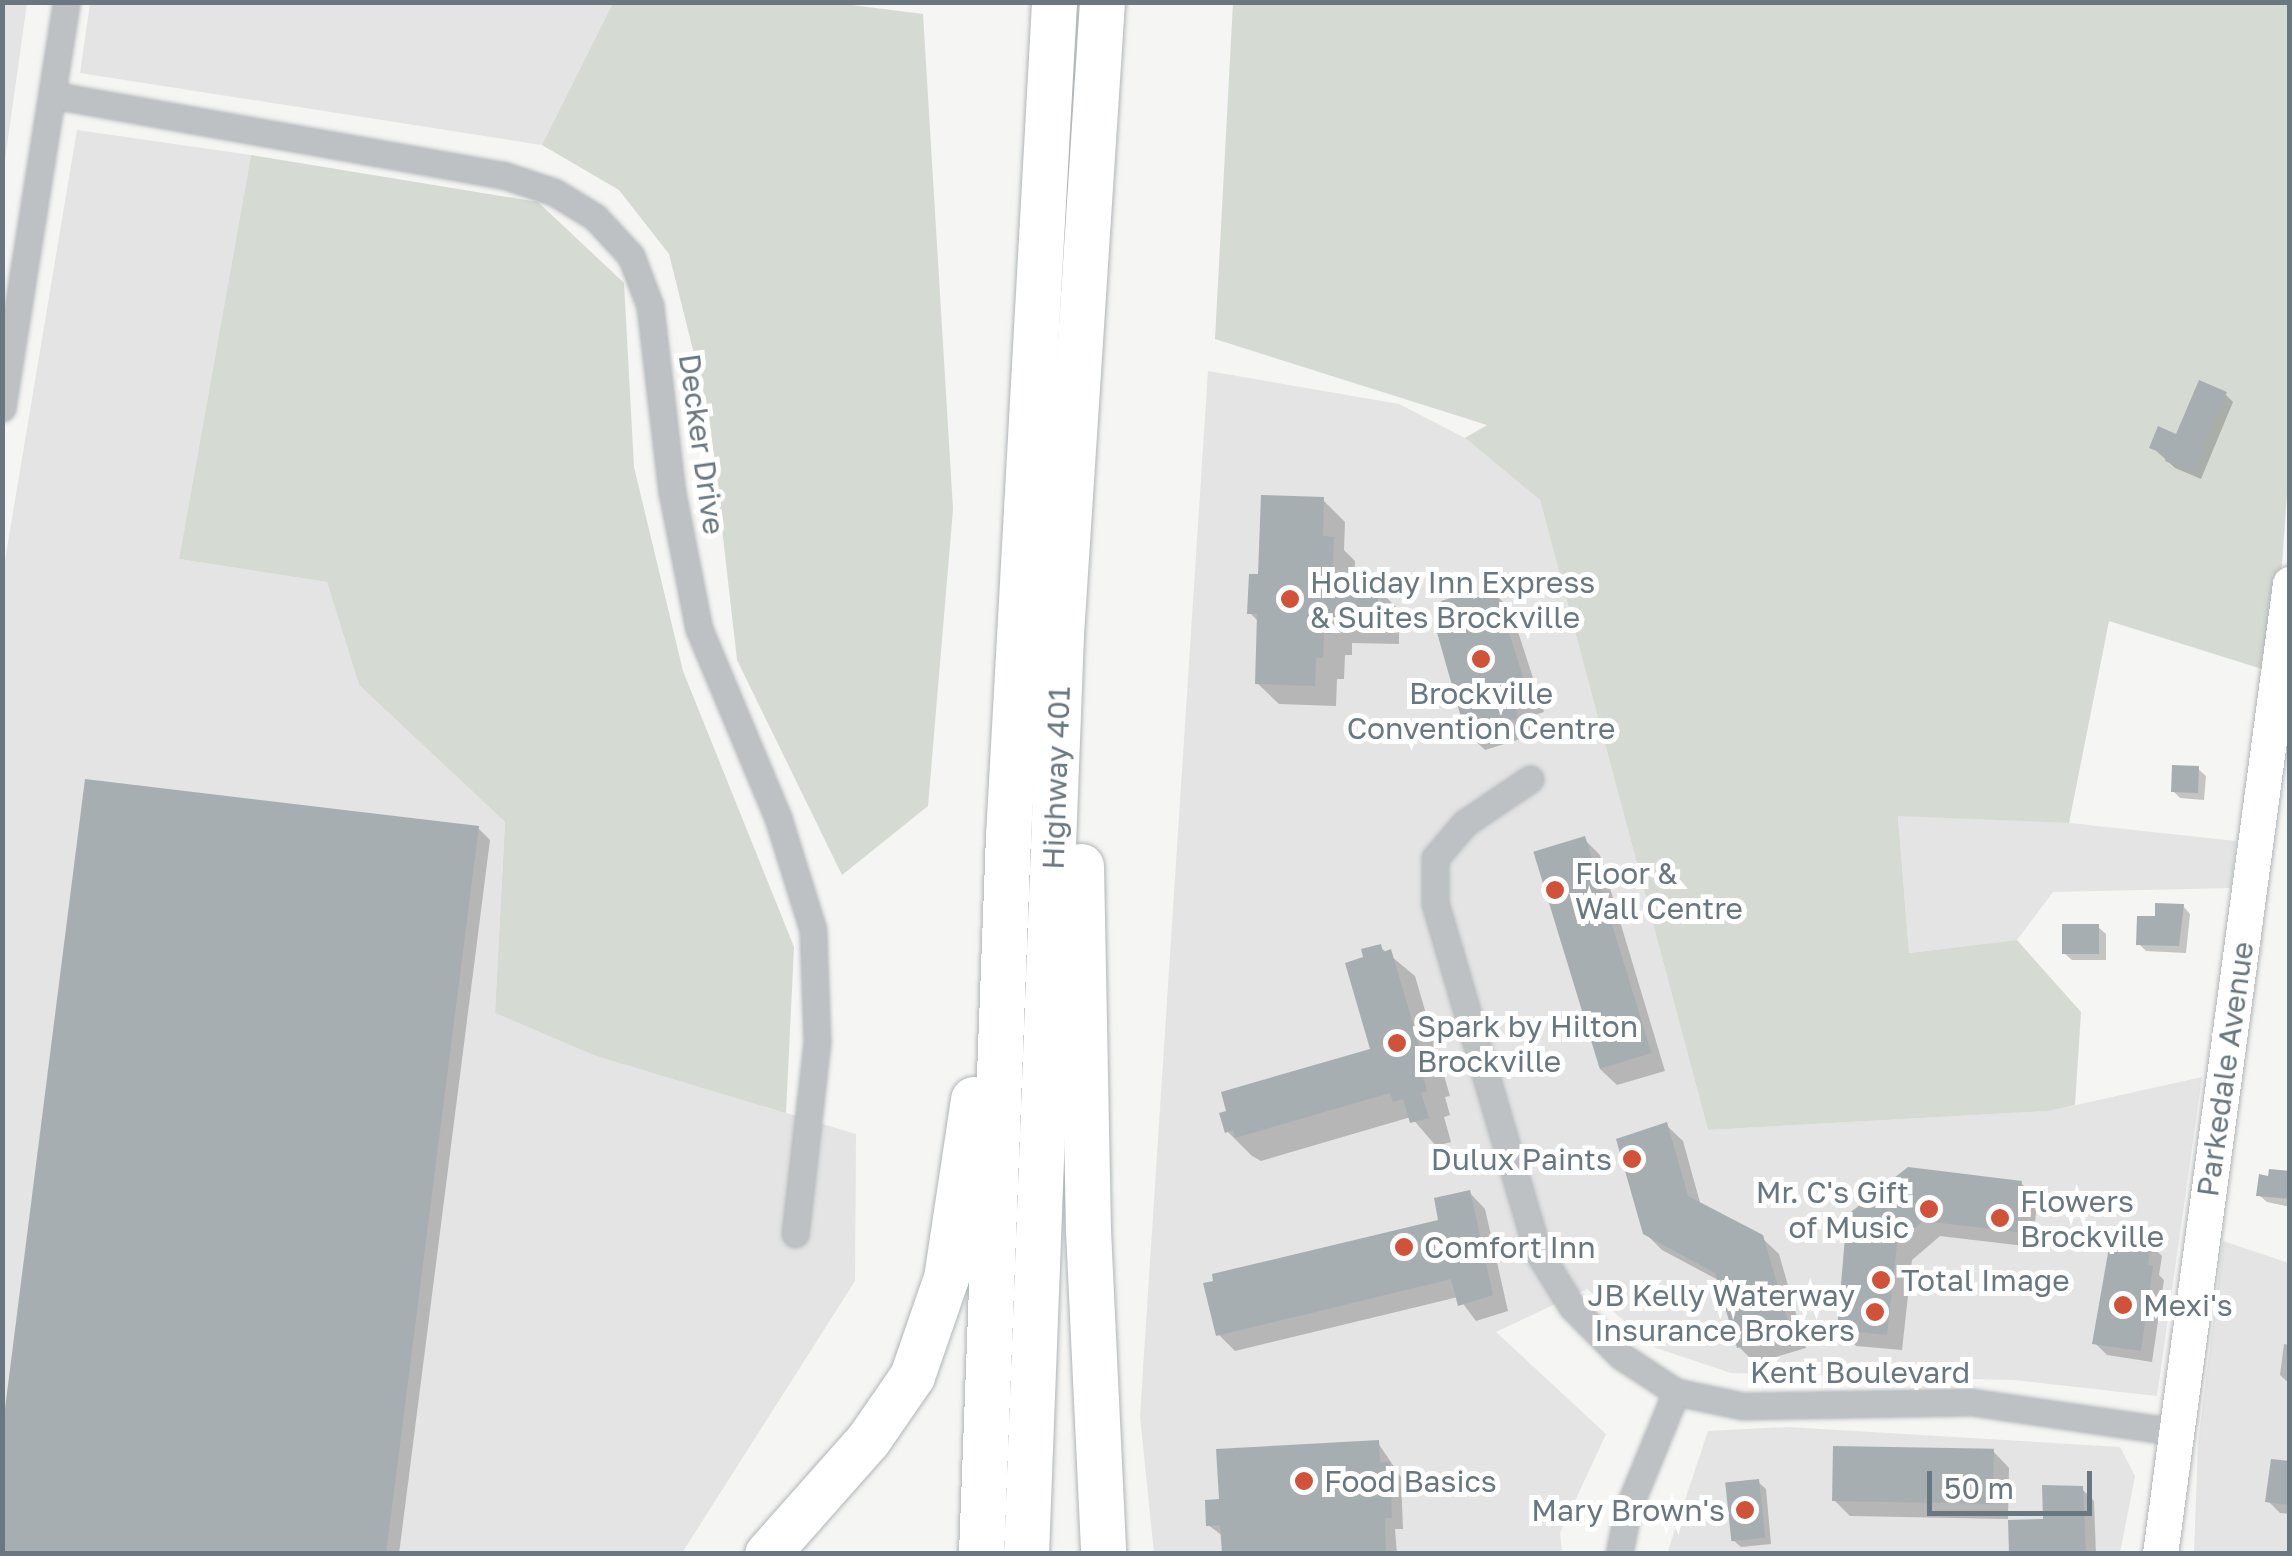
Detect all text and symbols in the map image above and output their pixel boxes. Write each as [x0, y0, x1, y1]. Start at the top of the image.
street label: Decker Drive [672, 351, 732, 537]
place label: Holiday Inn Express & Suites Brockville [1310, 564, 1595, 634]
marker: Holiday Inn Express & Suites Brockville [1279, 588, 1301, 610]
marker: Brockville Convention Centre [1470, 648, 1492, 670]
place label: Brockville Convention Centre [1347, 675, 1615, 746]
street label: Highway 401 [1035, 686, 1077, 870]
place label: Floor & Wall Centre [1575, 855, 1743, 926]
marker: Floor & Wall Centre [1544, 879, 1566, 901]
street label: Parkedale Avenue [2189, 939, 2261, 1199]
place label: Spark by Hilton Brockville [1417, 1008, 1638, 1078]
marker: Spark by Hilton Brockville [1386, 1032, 1408, 1054]
place label: Dulux Paints [1431, 1141, 1612, 1177]
marker: Dulux Paints [1621, 1148, 1643, 1170]
place label: Mr. C's Gift of Music [1756, 1174, 1909, 1244]
place label: Flowers Brockville [2020, 1183, 2164, 1254]
marker: Mr. C's Gift of Music [1918, 1198, 1940, 1220]
marker: Flowers Brockville [1989, 1207, 2011, 1229]
place label: Comfort Inn [1424, 1229, 1596, 1265]
marker: Comfort Inn [1393, 1236, 1415, 1258]
place label: Total Image [1901, 1262, 2070, 1298]
marker: Total Image [1870, 1269, 1892, 1291]
place label: JB Kelly Waterway Insurance Brokers [1588, 1277, 1855, 1348]
place label: Mexi's [2143, 1287, 2233, 1323]
marker: Mexi's [2112, 1294, 2134, 1316]
marker: JB Kelly Waterway Insurance Brokers [1864, 1301, 1886, 1323]
street label: Kent Boulevard [1750, 1354, 1970, 1390]
scale bar [1932, 1451, 2097, 1513]
place label: Food Basics [1324, 1463, 1497, 1499]
marker: Food Basics [1293, 1470, 1315, 1492]
text: 50 m [1944, 1470, 2014, 1506]
place label: Mary Brown's [1531, 1492, 1725, 1528]
marker: Mary Brown's [1734, 1499, 1756, 1521]

